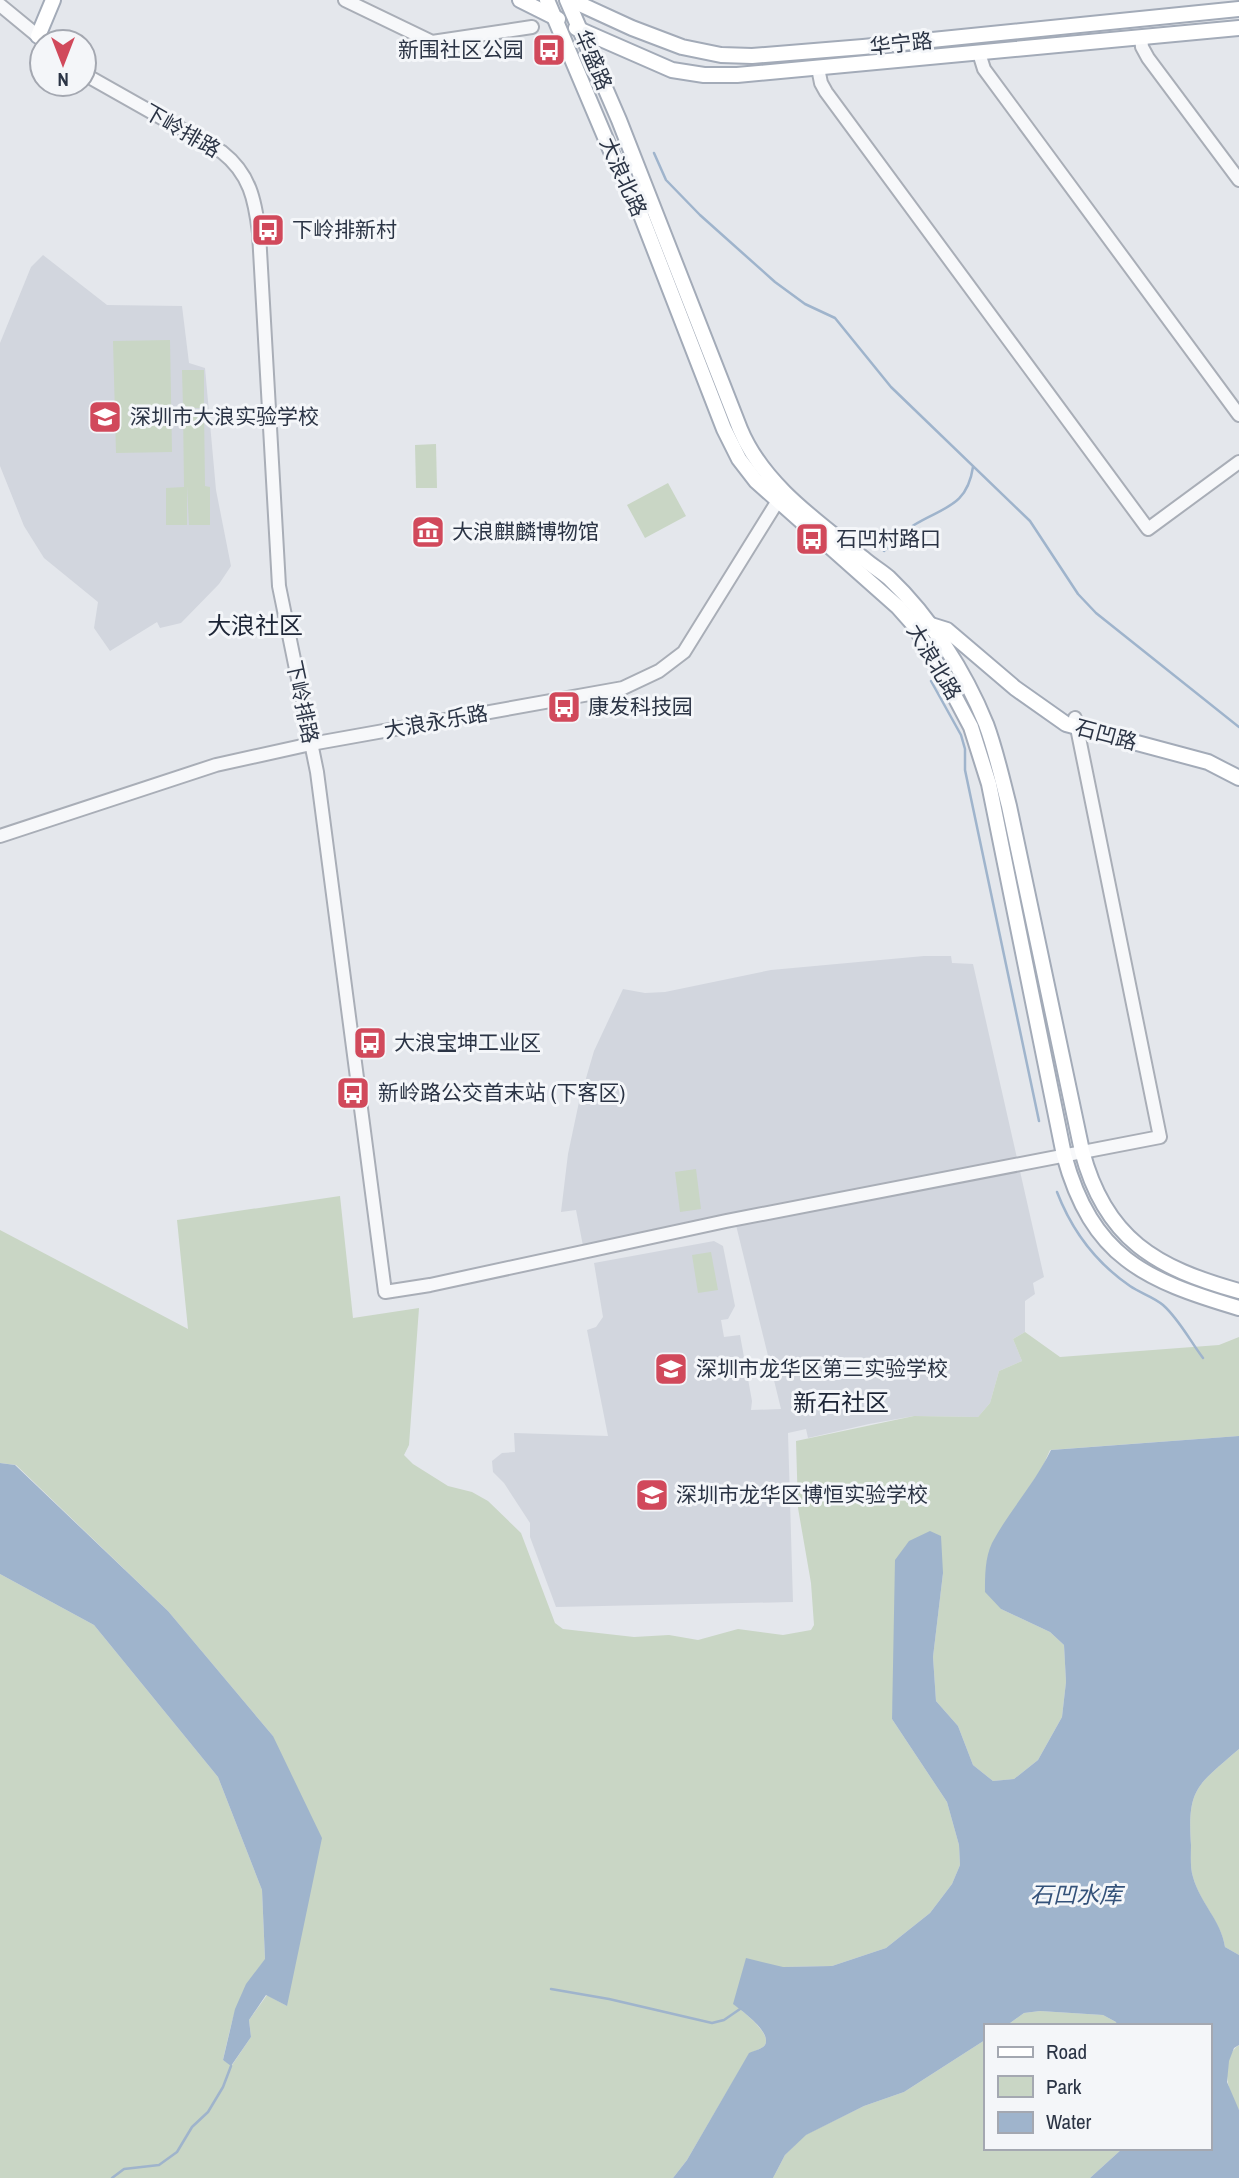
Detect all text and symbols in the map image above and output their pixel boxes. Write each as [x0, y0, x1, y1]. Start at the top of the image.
street label: 华盛路 [568, 25, 619, 94]
street label: 华宁路 [868, 26, 934, 61]
north arrow [28, 28, 98, 98]
bus stop icon: 新围社区公园 [530, 31, 568, 69]
place label: 新围社区公园 [398, 35, 524, 64]
text: N [57, 67, 69, 93]
street label: 下岭排路 [139, 97, 226, 164]
street label: 大浪北路 [593, 133, 654, 221]
bus stop icon: 下岭排新村 [249, 211, 287, 249]
place label: 下岭排新村 [292, 215, 397, 244]
school or university icon: 深圳市大浪实验学校 [86, 398, 124, 436]
place label: 深圳市大浪实验学校 [130, 402, 319, 431]
museum icon: 大浪麒麟博物馆 [409, 513, 447, 551]
place label: 大浪麒麟博物馆 [452, 517, 599, 546]
bus stop icon: 石凹村路口 [793, 520, 831, 558]
place label: 石凹村路口 [836, 524, 941, 553]
district label: 大浪社区 [207, 609, 303, 641]
street label: 大浪北路 [900, 618, 968, 705]
street label: 下岭排路 [280, 658, 325, 746]
bus stop icon: 康发科技园 [545, 688, 583, 726]
place label: 康发科技园 [588, 692, 693, 721]
street label: 大浪永乐路 [382, 698, 490, 745]
street label: 石凹路 [1072, 712, 1140, 757]
bus stop icon: 大浪宝坤工业区 [351, 1024, 389, 1062]
place label: 大浪宝坤工业区 [394, 1028, 541, 1057]
bus stop icon: 新岭路公交首末站 (下客区) [334, 1074, 372, 1112]
place label: 新岭路公交首末站 (下客区) [378, 1078, 625, 1107]
school or university icon: 深圳市龙华区第三实验学校 [652, 1350, 690, 1388]
place label: 深圳市龙华区第三实验学校 [696, 1354, 948, 1383]
district label: 新石社区 [793, 1386, 889, 1418]
school or university icon: 深圳市龙华区博恒实验学校 [633, 1476, 671, 1514]
place label: 深圳市龙华区博恒实验学校 [676, 1480, 928, 1509]
water label: 石凹水库 [1030, 1879, 1126, 1910]
legend [984, 2024, 1211, 2150]
text: Road [1046, 2037, 1087, 2066]
text: Park [1046, 2072, 1082, 2101]
text: Water [1046, 2107, 1092, 2136]

